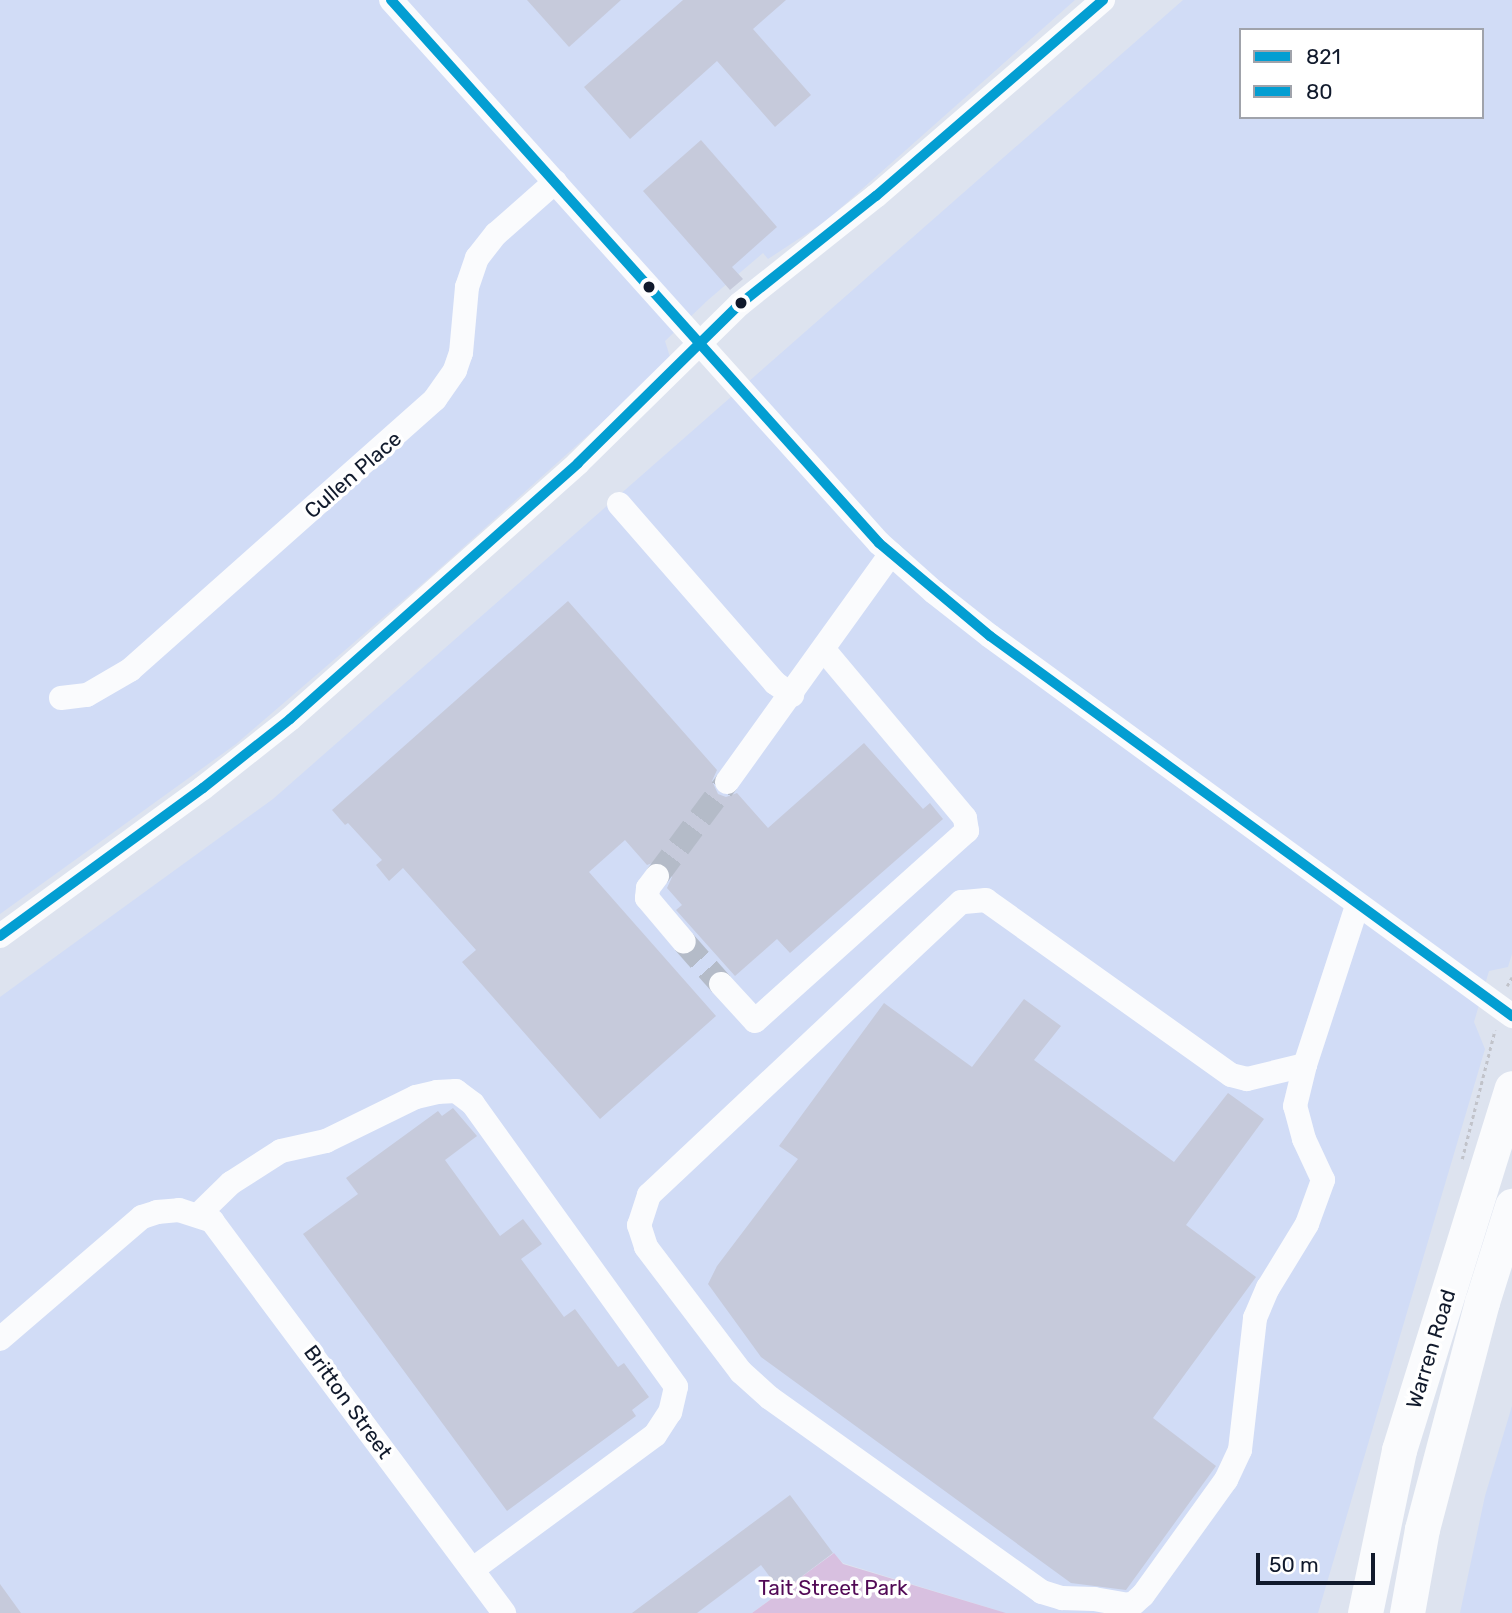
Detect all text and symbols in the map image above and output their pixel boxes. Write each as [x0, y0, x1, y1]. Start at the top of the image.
legend [1239, 28, 1484, 119]
text: 821 [1306, 44, 1341, 69]
text: 80 [1306, 79, 1333, 104]
unlabelled marker [642, 280, 656, 294]
unlabelled marker [734, 296, 748, 310]
street label: Cullen Place [299, 426, 407, 524]
street label: Warren Road [1401, 1286, 1461, 1412]
street label: Britton Street [298, 1340, 398, 1464]
scale bar [1260, 1540, 1379, 1584]
text: 50 m [1269, 1552, 1319, 1577]
park label: Tait Street Park [758, 1575, 908, 1601]

